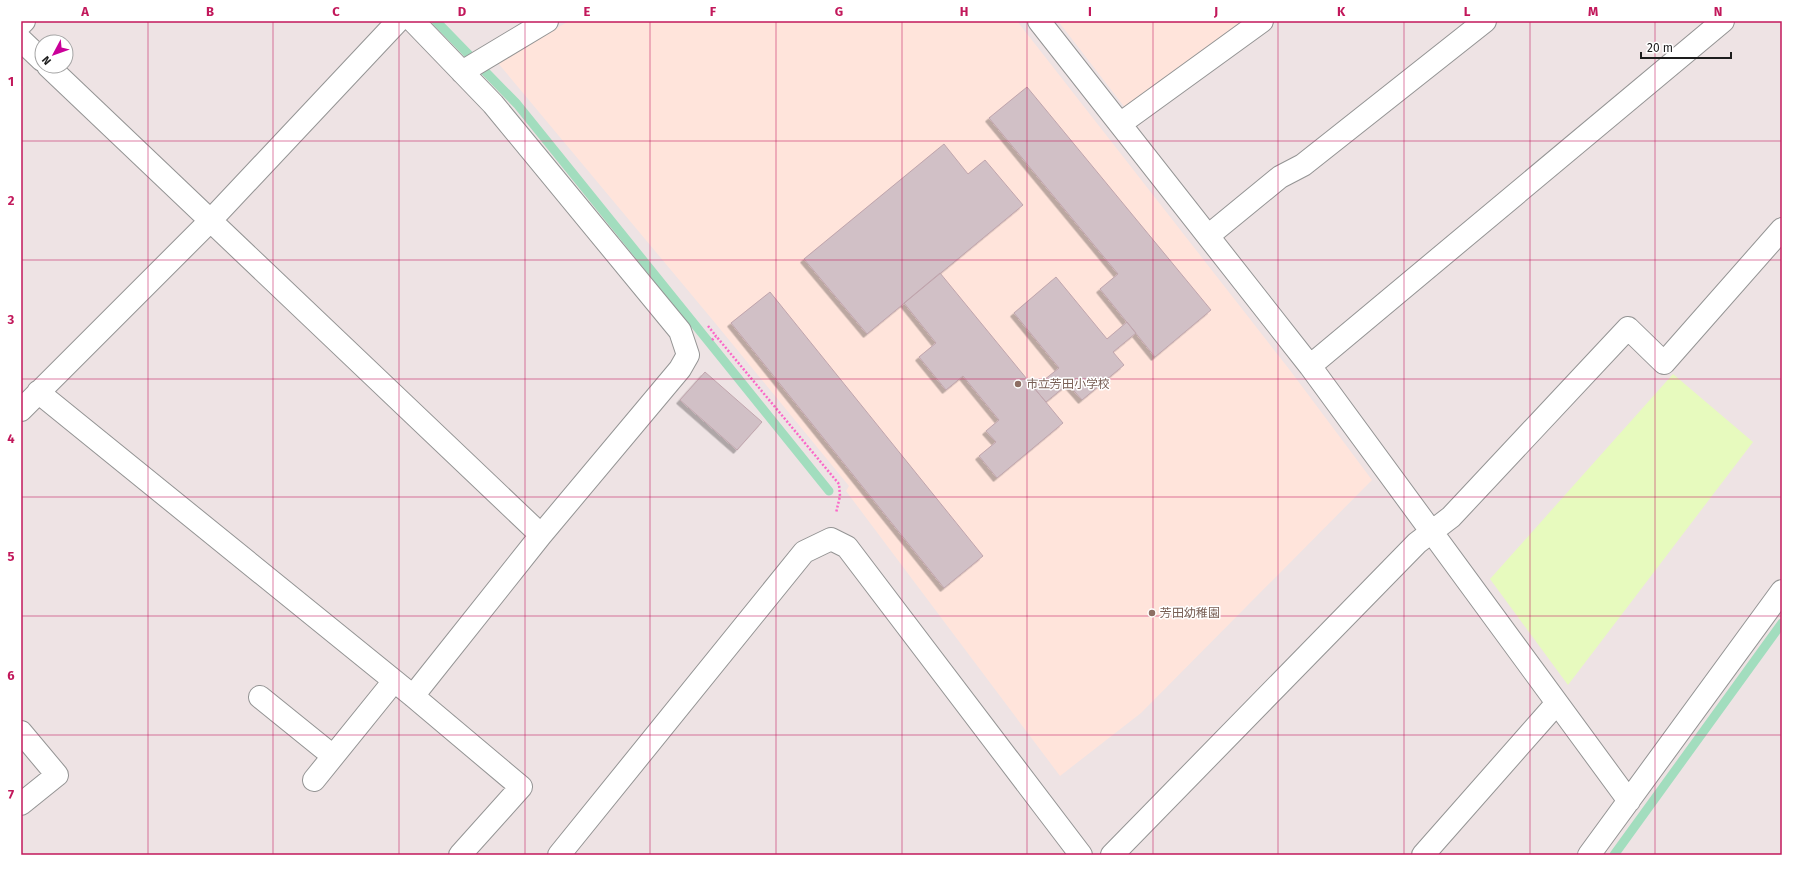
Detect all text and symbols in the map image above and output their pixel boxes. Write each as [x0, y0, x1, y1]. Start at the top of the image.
text: A [80, 4, 89, 19]
text: B [206, 4, 214, 19]
text: C [332, 4, 340, 19]
text: D [458, 4, 467, 19]
text: E [584, 4, 591, 19]
text: F [710, 4, 717, 19]
text: G [835, 4, 843, 19]
text: H [960, 4, 968, 19]
text: I [1088, 4, 1092, 19]
text: J [1213, 4, 1218, 19]
text: K [1337, 4, 1346, 19]
text: L [1464, 4, 1471, 19]
text: M [1588, 4, 1598, 19]
text: N [1714, 4, 1722, 19]
north arrow [34, 34, 74, 74]
scale bar [1641, 34, 1731, 60]
text: 20 m [1647, 41, 1673, 55]
text: N [40, 53, 54, 67]
text: 1 [8, 74, 14, 89]
text: 2 [8, 193, 15, 208]
text: 3 [7, 312, 15, 327]
place label: 市立芳田小学校 [1026, 377, 1110, 391]
marker: 市立芳田小学校 [1013, 379, 1023, 389]
text: 4 [7, 431, 15, 446]
text: 5 [8, 549, 15, 564]
place label: 芳田幼稚園 [1160, 606, 1220, 620]
marker: 芳田幼稚園 [1147, 608, 1157, 618]
text: 6 [7, 668, 15, 683]
text: 7 [8, 787, 14, 802]

